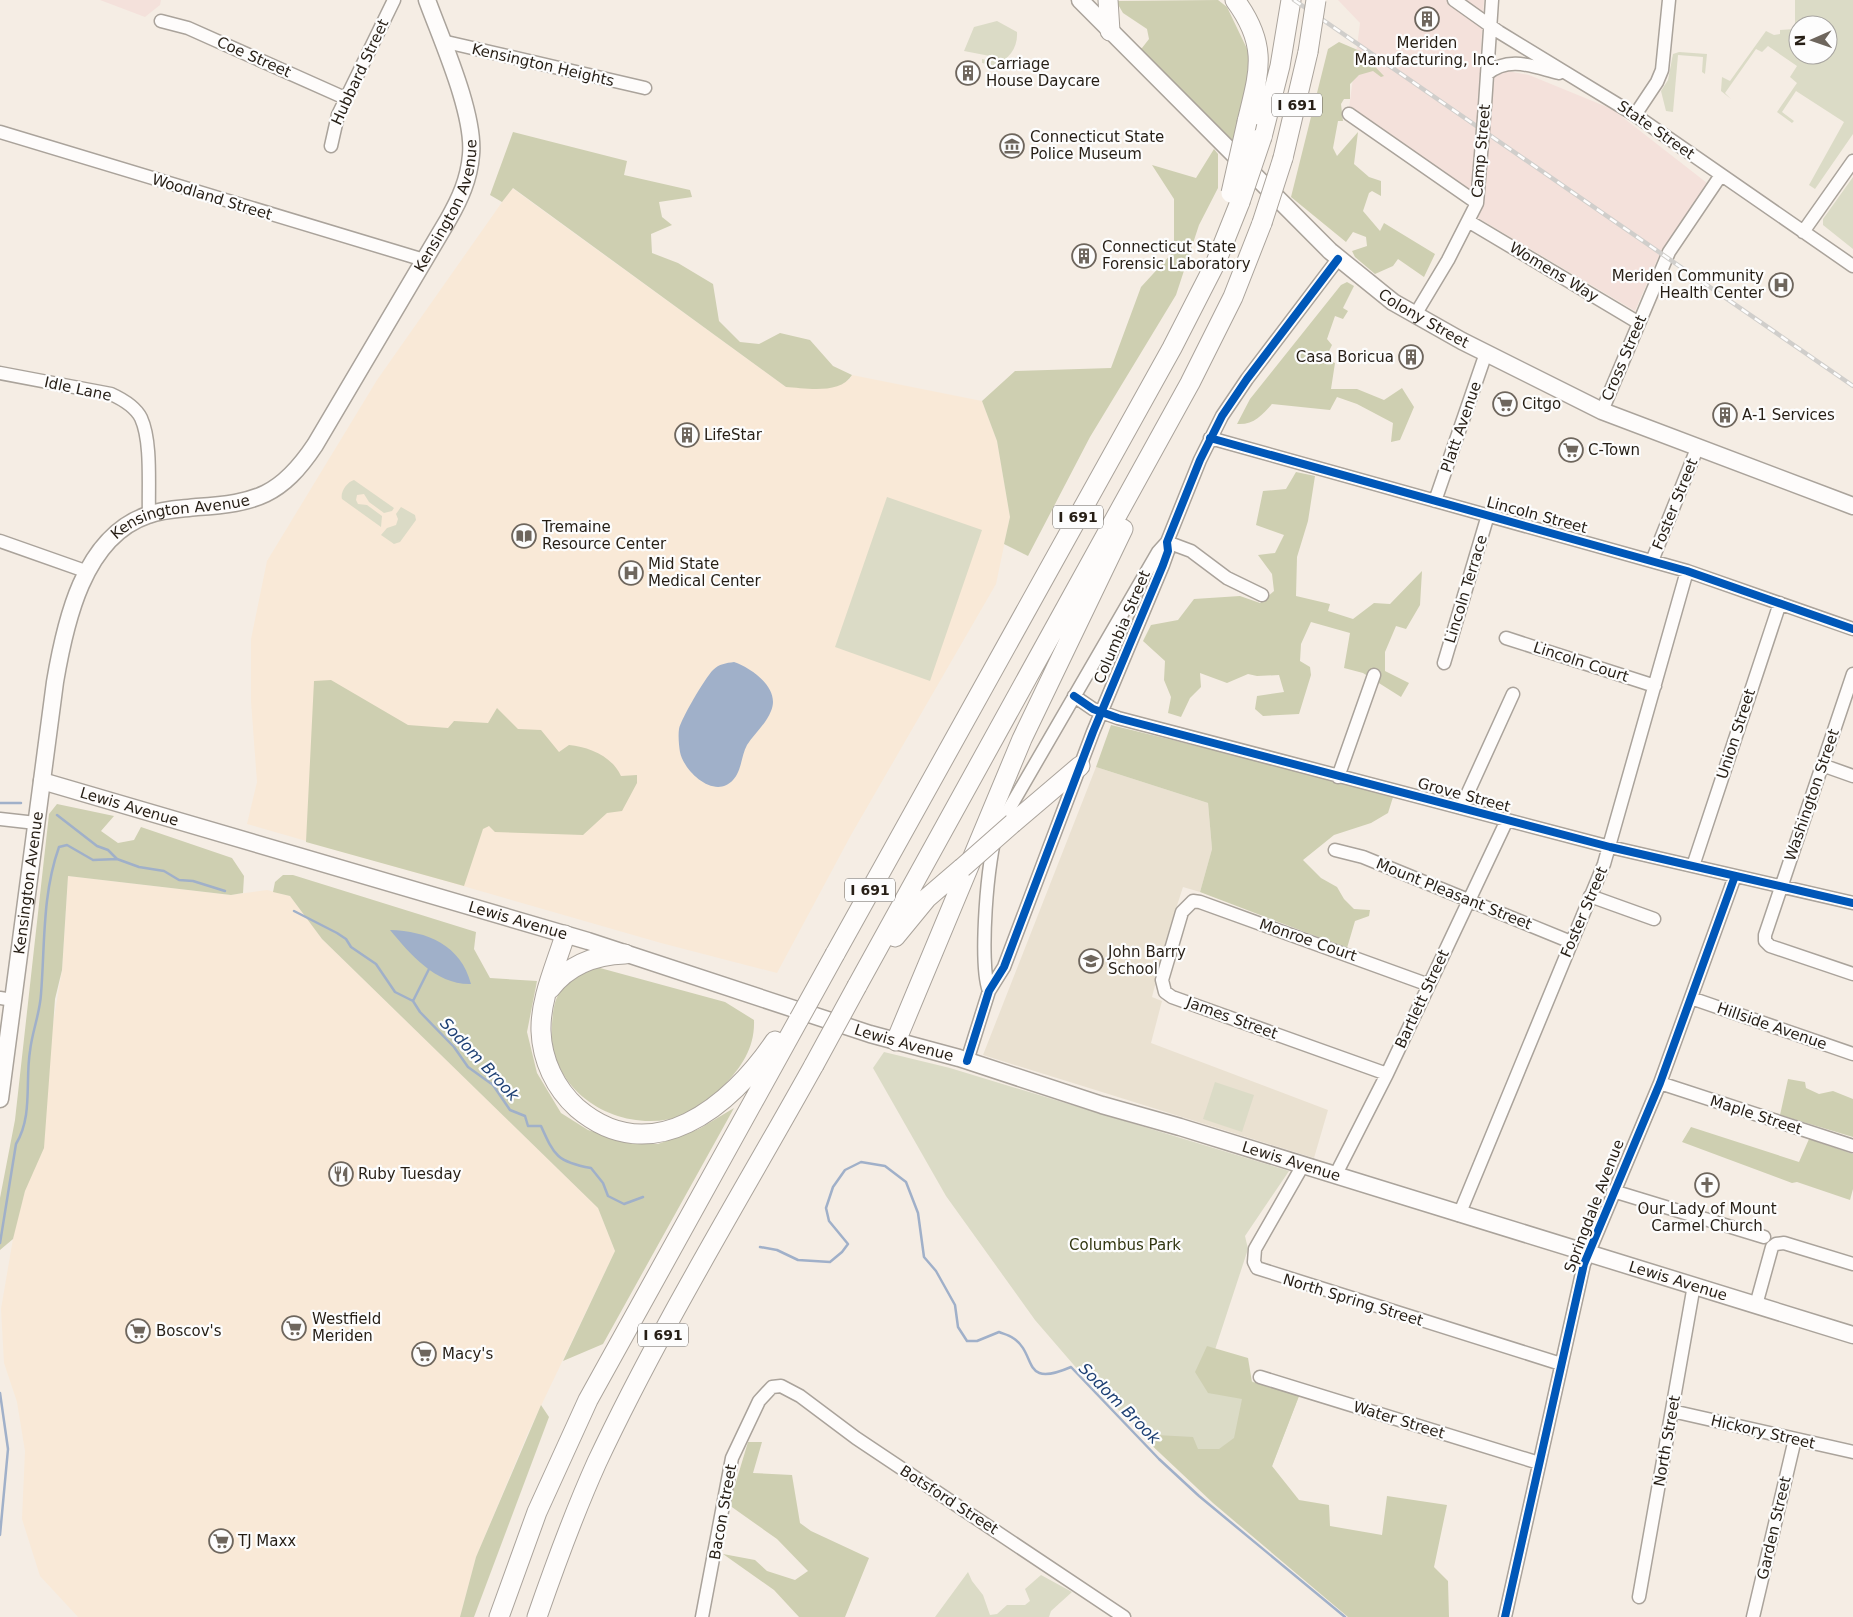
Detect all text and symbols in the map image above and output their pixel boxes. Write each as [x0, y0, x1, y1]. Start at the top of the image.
building icon: Meriden Manufacturing, Inc. [1414, 6, 1440, 32]
north arrow [1788, 15, 1838, 65]
street label: Hubbard Street [328, 16, 392, 128]
street label: Coe Street [214, 33, 294, 81]
place label: Meriden Manufacturing, Inc. [1354, 34, 1500, 69]
text: N [1792, 34, 1808, 47]
street label: Kensington Heights [470, 40, 616, 90]
place label: Carriage House Daycare [986, 55, 1100, 90]
building icon: Carriage House Daycare [955, 60, 981, 86]
road number: I 691 [1272, 94, 1322, 116]
street label: State Street [1614, 97, 1698, 163]
street label: Camp Street [1468, 103, 1494, 199]
place label: Connecticut State Police Museum [1030, 128, 1164, 163]
museum icon: Connecticut State Police Museum [999, 133, 1025, 159]
street label: Kensington Avenue [410, 139, 480, 275]
street label: Woodland Street [150, 170, 274, 224]
place label: Connecticut State Forensic Laboratory [1102, 238, 1251, 273]
street label: Womens Way [1506, 238, 1602, 306]
building icon: Connecticut State Forensic Laboratory [1071, 243, 1097, 269]
place label: Meriden Community Health Center [1612, 267, 1765, 302]
hospital icon: Meriden Community Health Center [1768, 272, 1794, 298]
street label: Colony Street [1375, 285, 1472, 352]
street label: Cross Street [1598, 312, 1650, 404]
building icon: Casa Boricua [1398, 344, 1424, 370]
place label: Casa Boricua [1296, 348, 1394, 366]
street label: Idle Lane [43, 373, 113, 405]
street label: Platt Avenue [1437, 379, 1485, 475]
supermarket icon: Citgo [1492, 391, 1518, 417]
place label: Citgo [1522, 395, 1561, 413]
building icon: A-1 Services [1712, 402, 1738, 428]
place label: A-1 Services [1742, 406, 1835, 424]
building icon: LifeStar [674, 422, 700, 448]
place label: LifeStar [704, 426, 763, 444]
supermarket icon: C-Town [1558, 437, 1584, 463]
place label: C-Town [1588, 441, 1640, 459]
street label: Foster Street [1649, 456, 1702, 552]
street label: Kensington Avenue [107, 491, 252, 543]
street label: Lincoln Street [1485, 493, 1589, 537]
road number: I 691 [1053, 506, 1103, 528]
place label: Tremaine Resource Center [541, 518, 667, 553]
library icon: Tremaine Resource Center [511, 523, 537, 549]
street label: Lincoln Terrace [1441, 533, 1491, 645]
place label: Mid State Medical Center [648, 555, 762, 590]
hospital icon: Mid State Medical Center [618, 560, 644, 586]
street label: Columbia Street [1090, 568, 1154, 686]
street label: Lincoln Court [1531, 638, 1631, 686]
street label: Union Street [1713, 687, 1759, 781]
street label: Washington Street [1781, 726, 1843, 863]
street label: Grove Street [1416, 774, 1512, 816]
street label: Lewis Avenue [78, 784, 181, 830]
street label: Kensington Avenue [10, 810, 47, 955]
street label: Mount Pleasant Street [1374, 855, 1535, 934]
street label: Foster Street [1557, 864, 1611, 960]
road number: I 691 [845, 878, 895, 902]
street label: Lewis Avenue [466, 897, 570, 943]
street label: Monroe Court [1257, 915, 1359, 965]
place label: John Barry School [1107, 943, 1186, 978]
street label: Bartlett Street [1391, 947, 1453, 1051]
school or university icon: John Barry School [1078, 948, 1104, 974]
street label: James Street [1183, 993, 1280, 1043]
street label: Hillside Avenue [1715, 999, 1829, 1053]
water label: Sodom Brook [436, 1014, 524, 1105]
street label: Lewis Avenue [852, 1020, 956, 1065]
street label: Maple Street [1708, 1092, 1804, 1138]
street label: Springdale Avenue [1560, 1137, 1628, 1275]
street label: Lewis Avenue [1240, 1138, 1343, 1185]
restaurant icon: Ruby Tuesday [328, 1161, 354, 1187]
place label: Ruby Tuesday [358, 1165, 462, 1183]
church icon: Our Lady of Mount Carmel Church [1694, 1172, 1720, 1198]
place label: Our Lady of Mount Carmel Church [1637, 1200, 1777, 1235]
park label: Columbus Park [1069, 1236, 1181, 1254]
street label: Lewis Avenue [1627, 1257, 1730, 1305]
street label: North Spring Street [1281, 1270, 1425, 1330]
place label: Westfield Meriden [312, 1310, 381, 1345]
supermarket icon: Westfield Meriden [281, 1315, 307, 1341]
supermarket icon: Boscov's [125, 1318, 151, 1344]
place label: Boscov's [156, 1322, 222, 1340]
road number: I 691 [638, 1324, 688, 1346]
supermarket icon: Macy's [411, 1341, 437, 1367]
place label: Macy's [442, 1345, 493, 1363]
water label: Sodom Brook [1075, 1359, 1165, 1448]
street label: North Street [1650, 1394, 1684, 1488]
street label: Water Street [1351, 1398, 1447, 1442]
street label: Hickory Street [1709, 1411, 1817, 1453]
street label: Botsford Street [897, 1462, 1002, 1538]
street label: Bacon Street [706, 1463, 740, 1561]
street label: Garden Street [1753, 1475, 1795, 1581]
supermarket icon: TJ Maxx [208, 1528, 234, 1554]
place label: TJ Maxx [237, 1532, 296, 1550]

